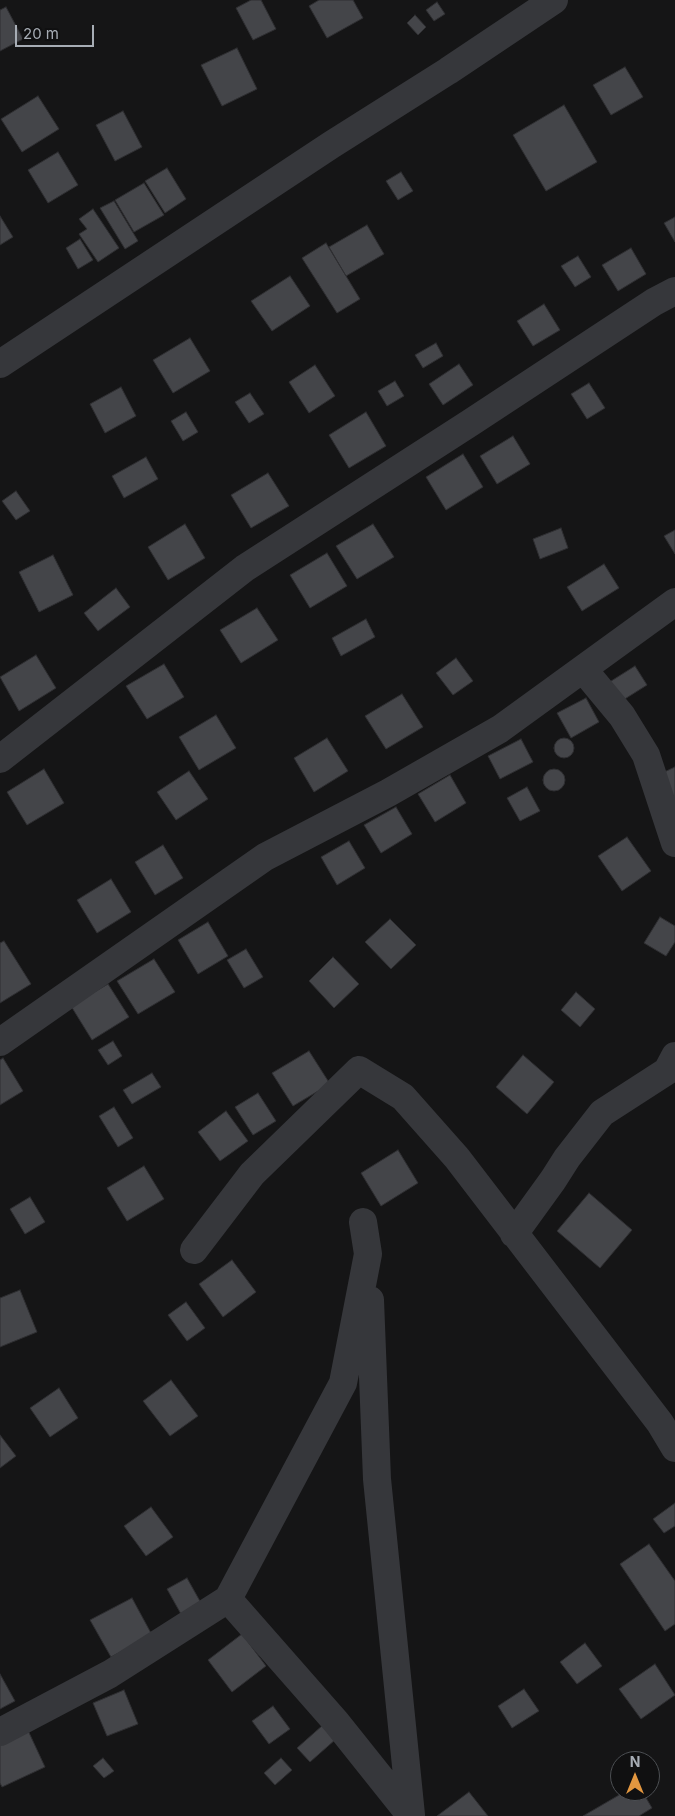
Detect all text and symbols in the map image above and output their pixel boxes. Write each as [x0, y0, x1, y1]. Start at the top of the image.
scale bar [18, 15, 96, 47]
text: 20 m [23, 24, 59, 43]
north arrow [610, 1751, 660, 1801]
text: N [630, 1753, 640, 1770]

